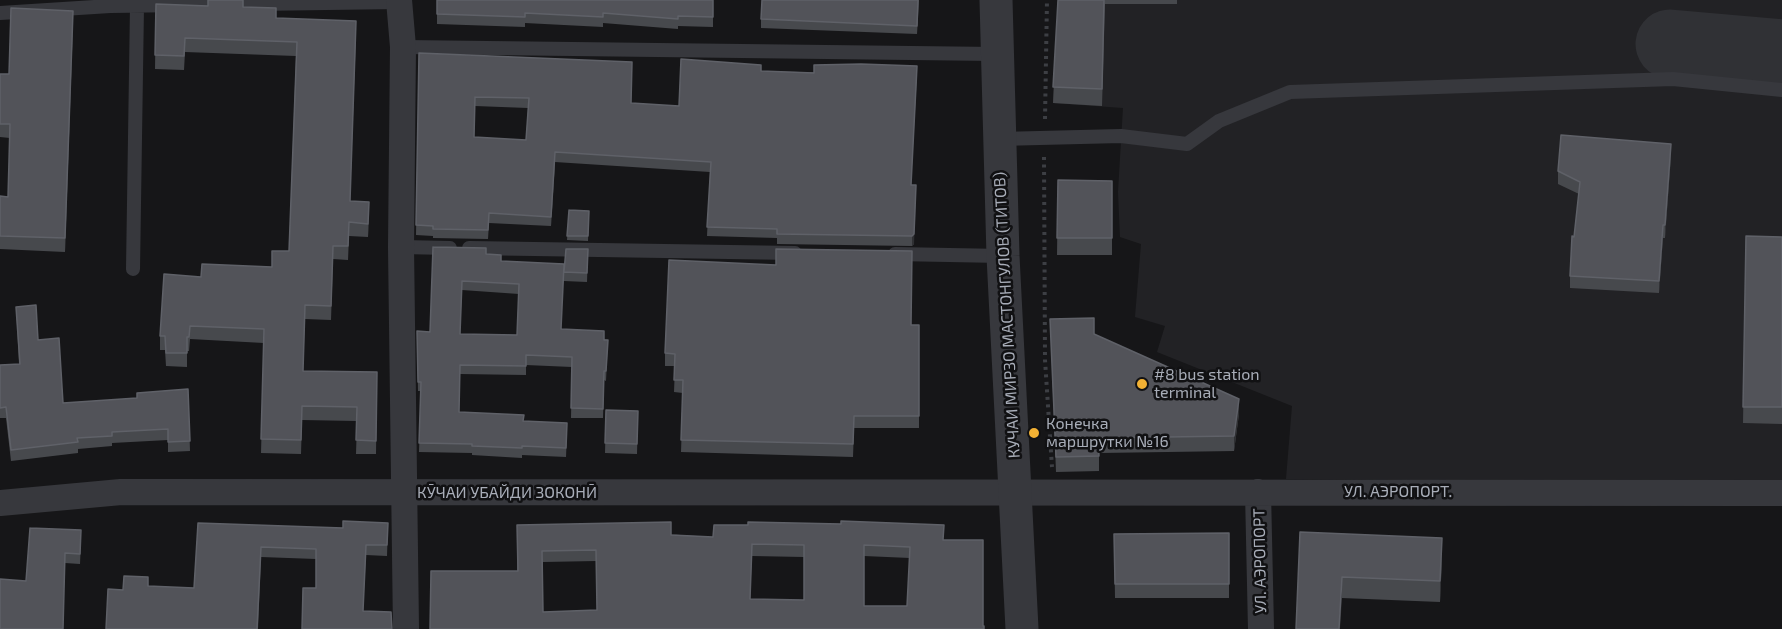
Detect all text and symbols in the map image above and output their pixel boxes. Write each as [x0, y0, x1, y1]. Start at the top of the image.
street label: КУЧАИ МИРЗО МАСТОНГУЛОВ (ТИТОВ) [990, 171, 1024, 459]
place label: #8 bus station terminal [1154, 365, 1260, 403]
marker: #8 bus station terminal [1135, 377, 1149, 391]
place label: Конечка маршрутки №16 [1046, 414, 1169, 452]
marker: Конечка маршрутки №16 [1027, 426, 1041, 440]
street label: УЛ. АЭРОПОРТ. [1344, 482, 1452, 502]
street label: КӮЧАИ УБАЙДИ ЗОКОНӢ [417, 483, 597, 503]
street label: УЛ. АЭРОПОРТ [1249, 508, 1271, 614]

